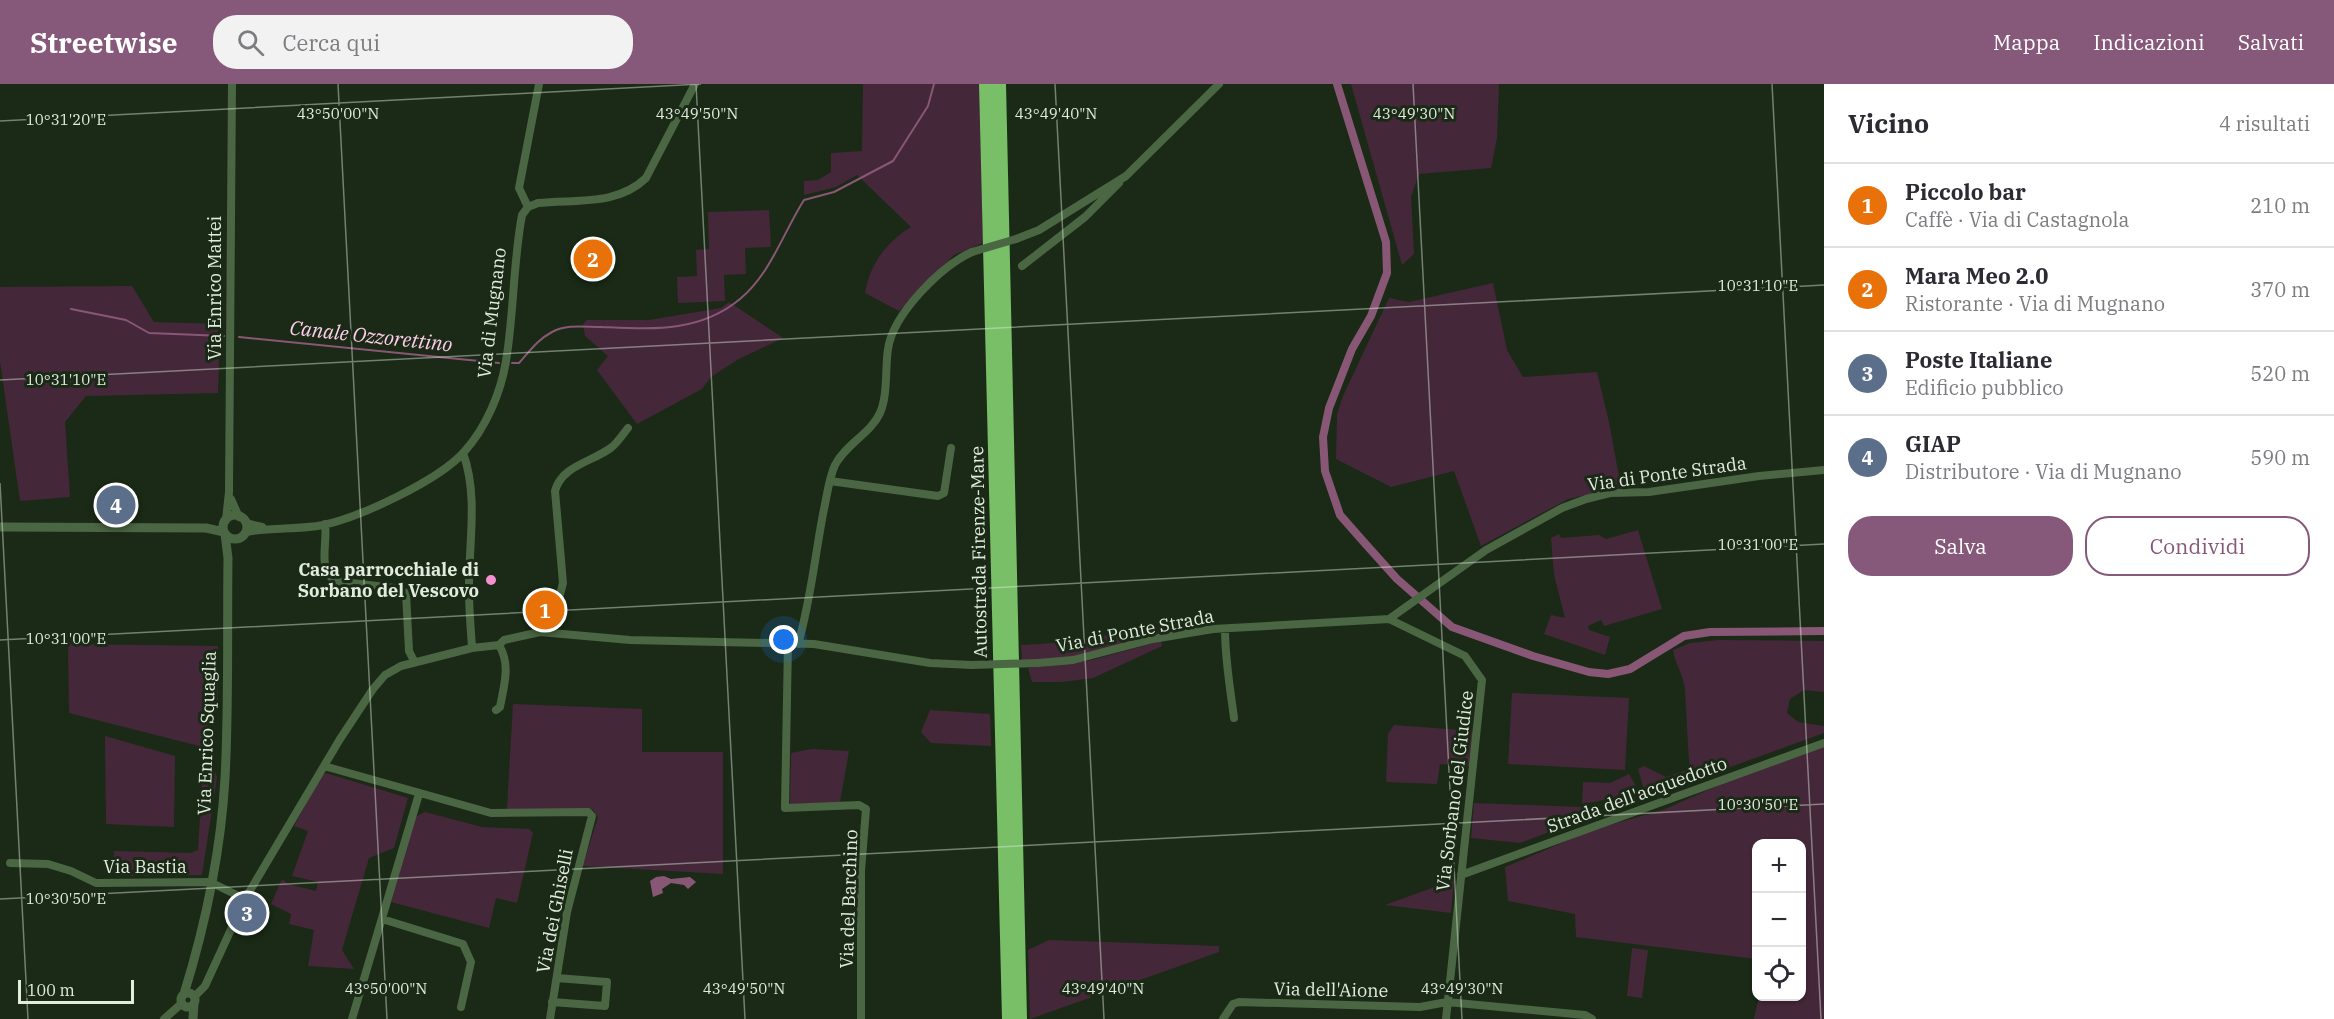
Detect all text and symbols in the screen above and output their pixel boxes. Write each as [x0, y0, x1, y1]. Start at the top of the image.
search box [213, 15, 633, 69]
text: Streetwise [30, 24, 177, 61]
icon: search [234, 26, 267, 59]
text: Cerca qui [282, 28, 380, 57]
text: Mappa [1993, 28, 2060, 56]
text: Indicazioni [2093, 28, 2205, 56]
text: Salvati [2238, 28, 2304, 56]
text: 43°50'00"N [297, 104, 379, 123]
text: 43°49'50"N [656, 104, 738, 123]
text: 43°49'40"N [1015, 104, 1097, 123]
text: 43°49'30"N [1373, 104, 1455, 123]
text: Vicino [1848, 106, 1929, 140]
text: 10°31'20"E [26, 110, 106, 129]
text: 4 risultati [2219, 110, 2310, 137]
text: Piccolo bar [1905, 177, 2026, 206]
text: 1 [1862, 192, 1874, 219]
text: 210 m [2250, 192, 2310, 219]
text: Caffè · Via di Castagnola [1905, 206, 2130, 233]
street label: Via Enrico Mattei [203, 215, 226, 360]
pin: 2 [574, 236, 612, 282]
street label: Via di Mugnano [472, 246, 511, 380]
text: Mara Meo 2.0 [1905, 261, 2048, 290]
text: 10°31'10"E [1718, 276, 1798, 295]
text: 2 [1862, 276, 1874, 303]
text: 370 m [2250, 276, 2310, 303]
text: Ristorante · Via di Mugnano [1905, 290, 2165, 317]
water label: Canale Ozzorettino [288, 314, 454, 357]
text: Poste Italiane [1905, 345, 2052, 374]
text: 3 [1862, 360, 1874, 387]
text: 520 m [2250, 360, 2310, 387]
text: 10°31'10"E [26, 370, 106, 389]
text: Edificio pubblico [1905, 374, 2064, 401]
text: GIAP [1905, 429, 1961, 458]
text: 4 [1862, 444, 1874, 471]
text: 590 m [2250, 444, 2310, 471]
street label: Autostrada Firenze-Mare [965, 446, 992, 658]
street label: Via di Ponte Strada [1586, 451, 1748, 496]
text: Distributore · Via di Mugnano [1905, 458, 2182, 485]
pin: 4 [96, 482, 136, 528]
button: Salva [1848, 516, 2073, 576]
button: Condividi [2085, 516, 2310, 576]
text: 10°31'00"E [1718, 535, 1798, 554]
place label: Casa parrocchiale di Sorbano del Vescovo [298, 558, 479, 602]
marker: Casa parrocchiale di Sorbano del Vescovo [484, 573, 498, 587]
pin: 1 [526, 588, 564, 632]
street label: Via di Ponte Strada [1054, 604, 1216, 657]
your location [769, 625, 798, 654]
text: 10°31'00"E [26, 629, 106, 648]
street label: Via Enrico Squaglia [192, 650, 221, 815]
street label: Via Sorbano del Giudice [1431, 689, 1478, 893]
street label: Strada dell'acquedotto [1544, 751, 1730, 838]
text: 10°30'50"E [1718, 795, 1798, 814]
street label: Via del Barchino [835, 829, 862, 969]
map controls [1752, 839, 1806, 1001]
button: + [1752, 839, 1806, 893]
street label: Via dei Ghiselli [531, 846, 578, 975]
street label: Via Bastia [103, 855, 187, 878]
text: 10°30'50"E [26, 889, 106, 908]
pin: 3 [228, 890, 266, 936]
button: − [1752, 893, 1806, 947]
button: locate [1752, 947, 1806, 1001]
scale bar [18, 977, 134, 1004]
street label: Via dell'Aione [1273, 977, 1389, 1002]
text: 43°50'00"N [345, 979, 427, 998]
text: 43°49'50"N [703, 979, 785, 998]
text: 43°49'40"N [1062, 979, 1144, 998]
text: 43°49'30"N [1421, 979, 1503, 998]
text: 100 m [27, 980, 75, 1000]

